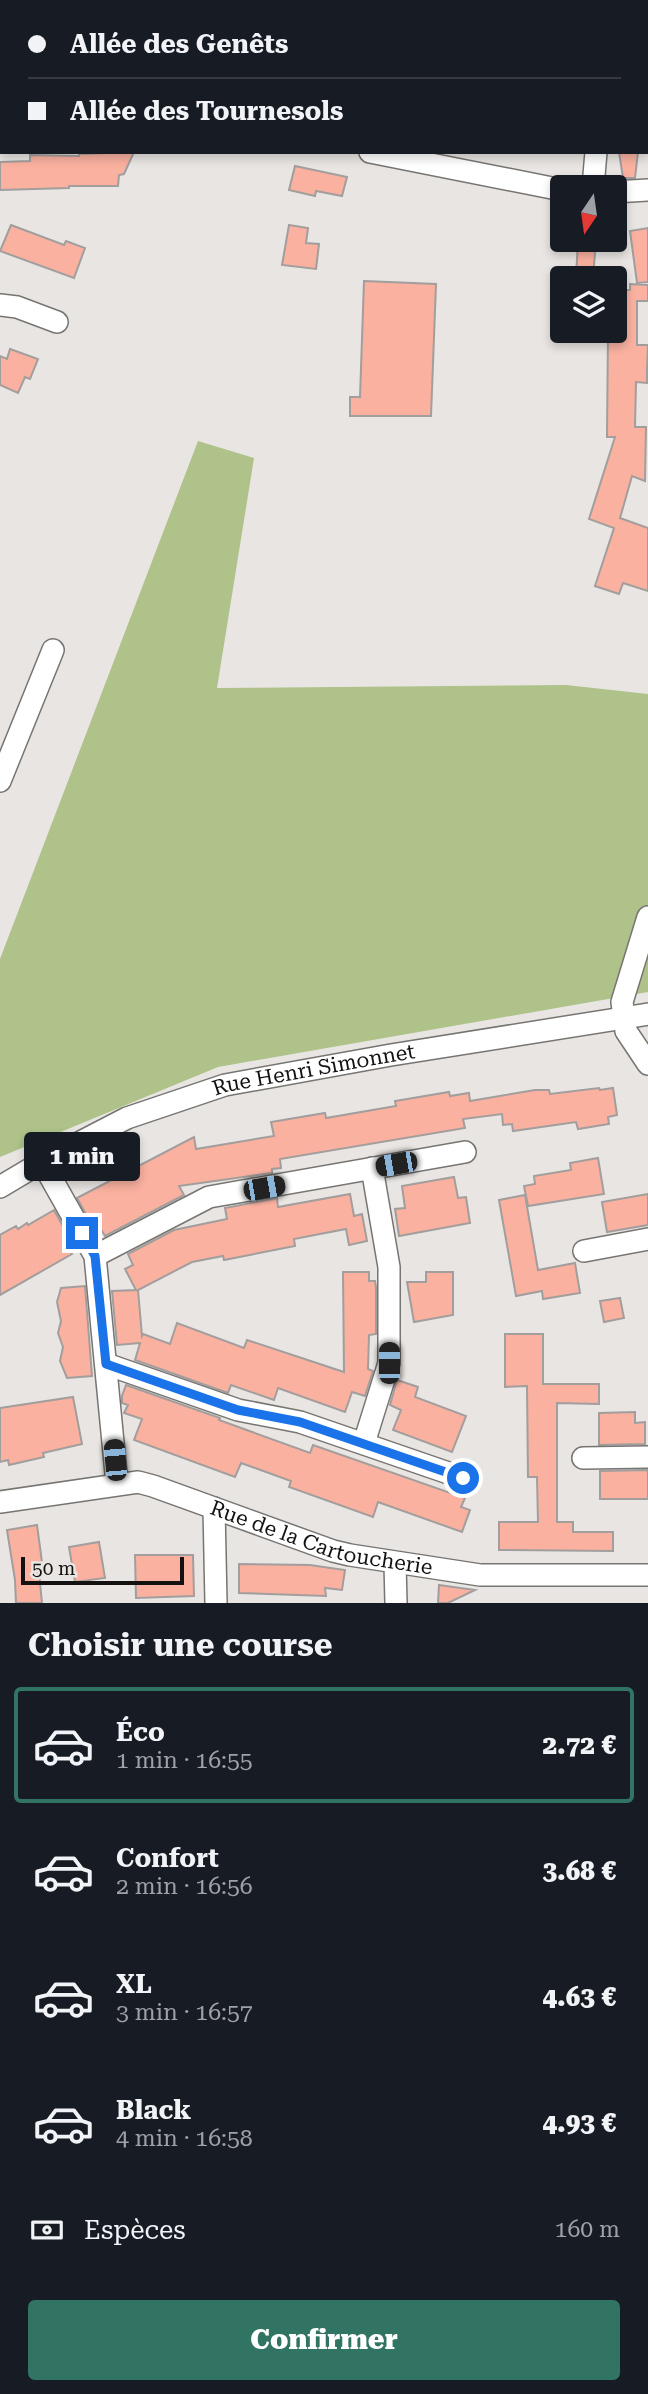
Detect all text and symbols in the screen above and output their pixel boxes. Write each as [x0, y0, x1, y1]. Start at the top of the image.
text: Allée des Genêts [70, 29, 288, 59]
text: Allée des Tournesols [70, 96, 343, 126]
north arrow [550, 175, 626, 252]
map controls [550, 175, 627, 343]
button: layers [550, 266, 627, 343]
street label: Rue Henri Simonnet [209, 1039, 417, 1100]
callout: 1 min [24, 1132, 140, 1180]
text: 1 min [50, 1143, 114, 1170]
car [374, 1150, 419, 1178]
car [242, 1174, 287, 1202]
route end [66, 1217, 98, 1249]
car [379, 1342, 400, 1384]
car [103, 1438, 128, 1482]
route start [447, 1462, 479, 1494]
street label: Rue de la Cartoucherie [207, 1496, 434, 1580]
scale bar [21, 1554, 184, 1586]
text: 50 m [32, 1557, 75, 1580]
text: Choisir une course [28, 1626, 332, 1664]
icon: car [32, 1714, 95, 1777]
text: Éco [116, 1717, 165, 1747]
text: 2.72 € [543, 1730, 616, 1760]
text: 1 min · 16:55 [116, 1747, 253, 1774]
icon: car [32, 1840, 95, 1903]
text: Confort [116, 1843, 219, 1873]
text: 3.68 € [543, 1856, 616, 1886]
text: 2 min · 16:56 [116, 1873, 253, 1900]
icon: car [32, 1966, 95, 2029]
text: XL [116, 1969, 152, 1999]
text: 4.63 € [543, 1982, 616, 2012]
text: 3 min · 16:57 [116, 1999, 253, 2026]
icon: car [32, 2092, 95, 2155]
text: Black [116, 2095, 191, 2125]
text: 4.93 € [543, 2108, 616, 2138]
text: 4 min · 16:58 [116, 2125, 253, 2152]
icon: cash [28, 2211, 66, 2249]
text: Espèces [84, 2215, 186, 2245]
text: 160 m [555, 2216, 620, 2243]
button: Confirmer [28, 2300, 620, 2380]

